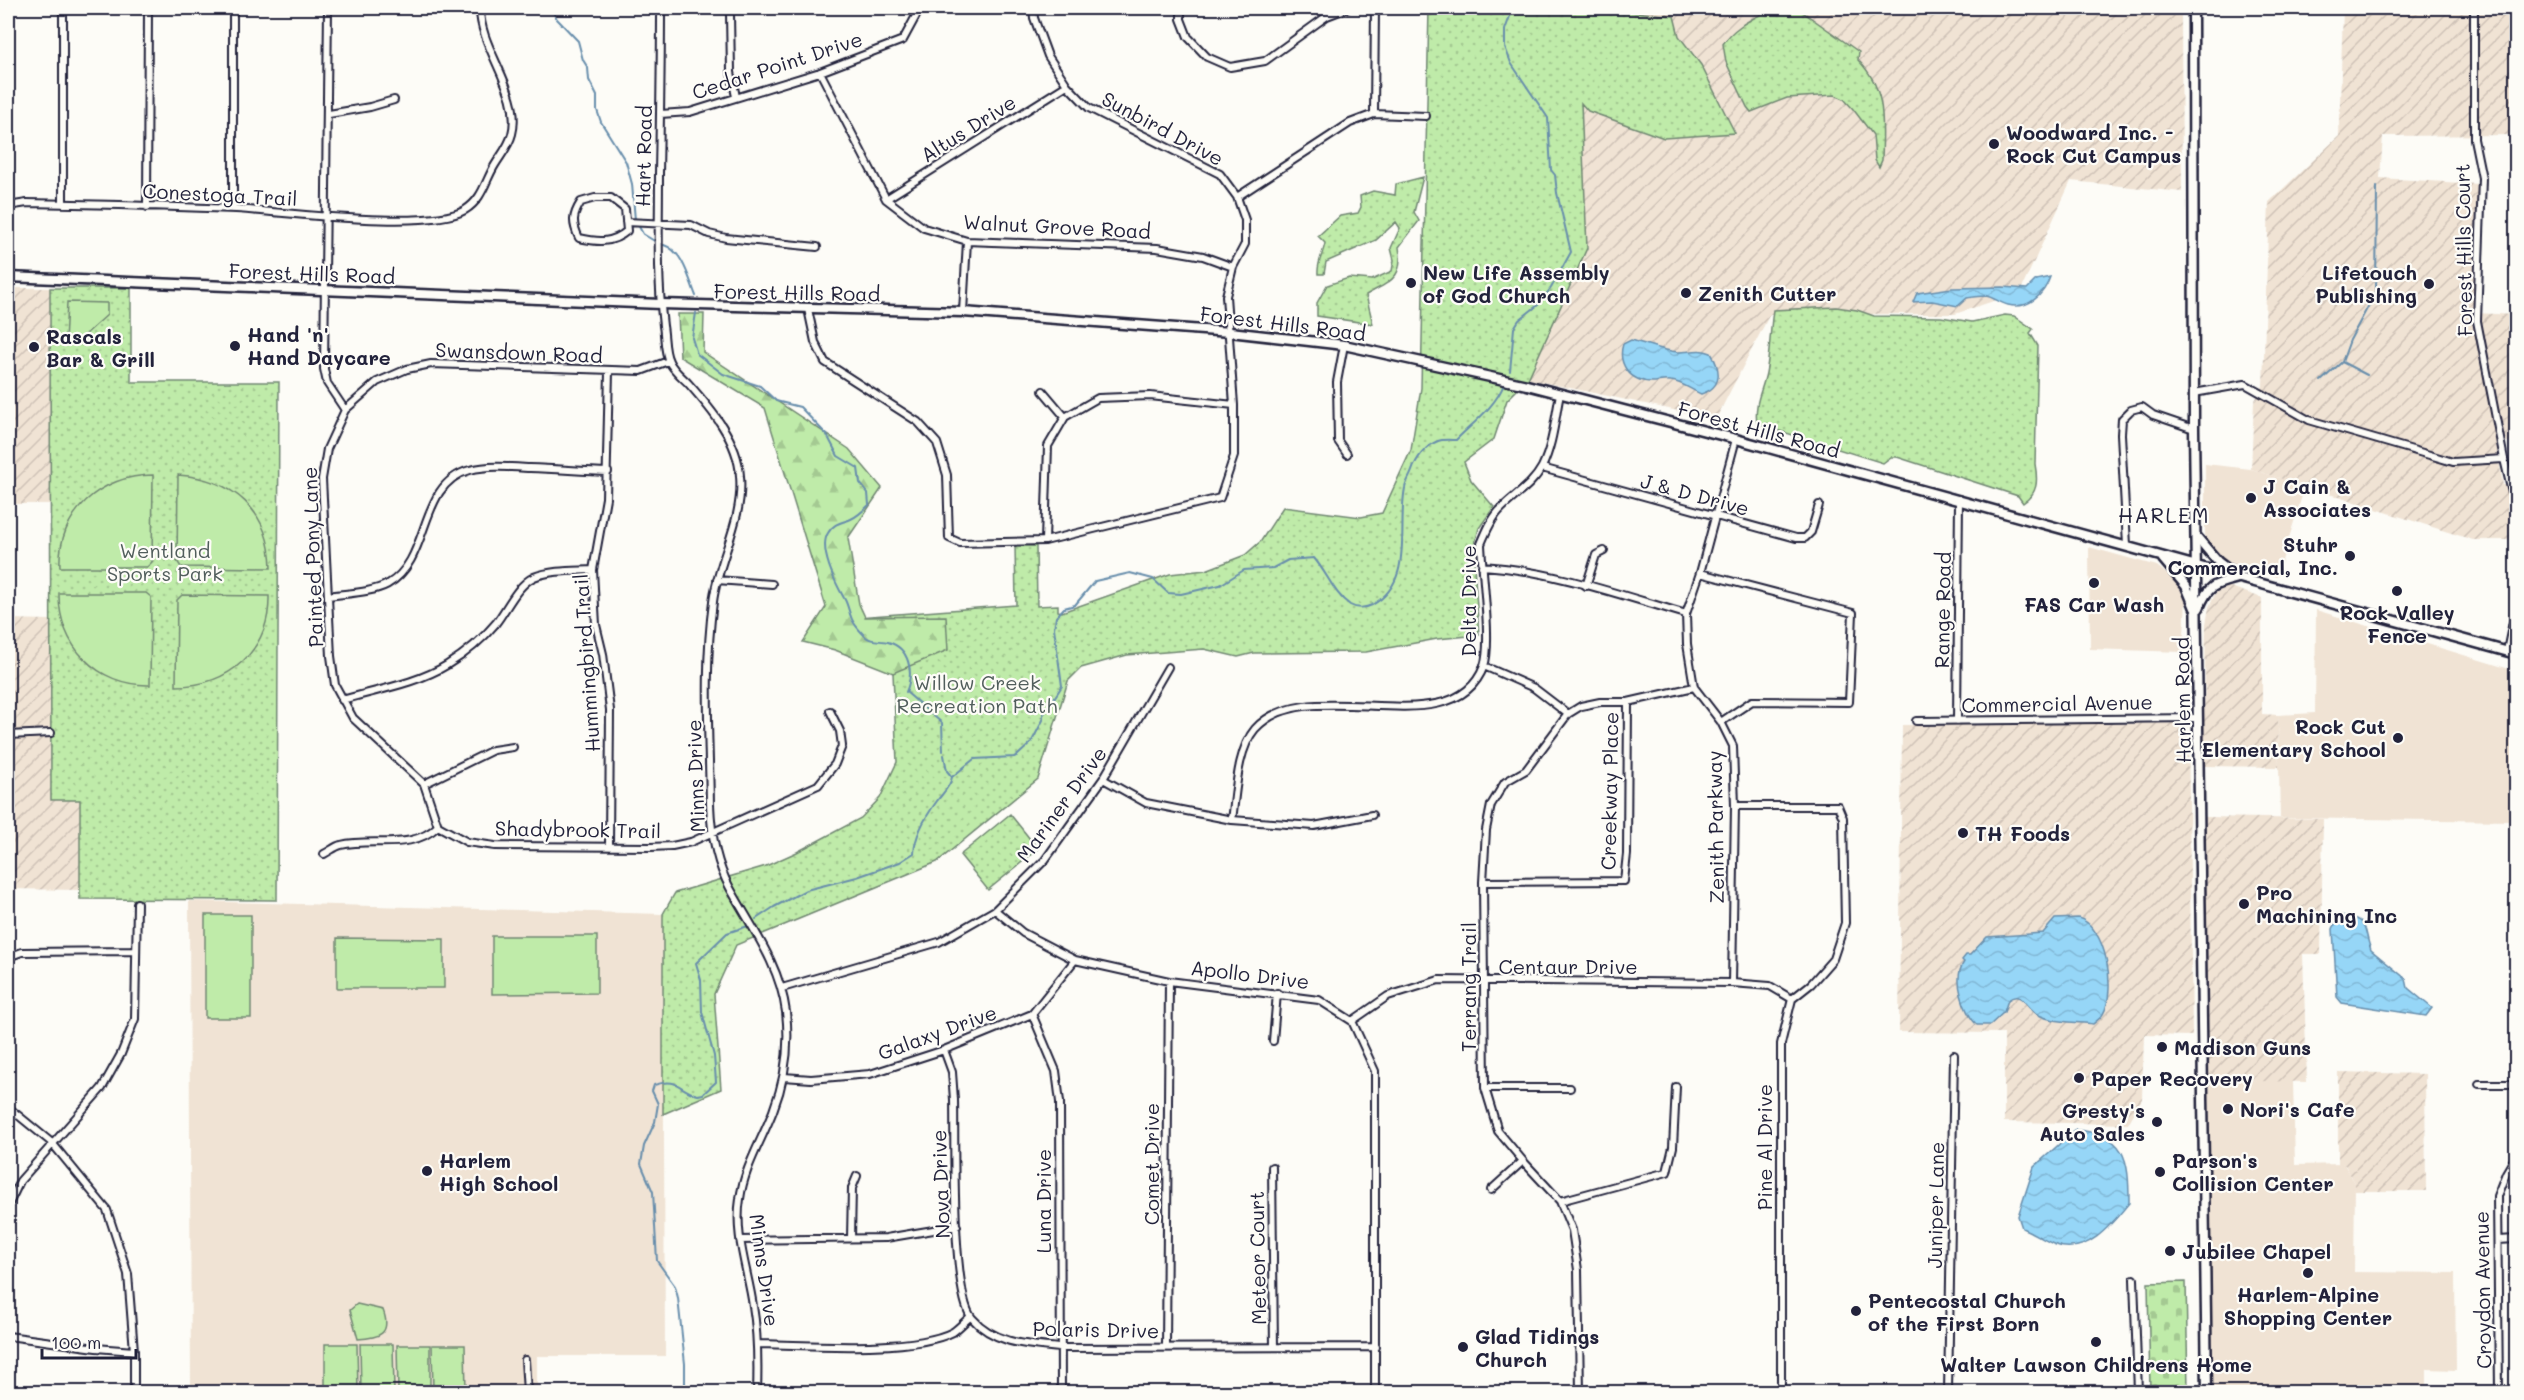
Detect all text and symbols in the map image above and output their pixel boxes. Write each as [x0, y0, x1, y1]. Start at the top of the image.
street label: Cedar Point Drive [689, 25, 865, 105]
street label: Sunbird Drive [1098, 85, 1228, 171]
street label: Altus Drive [915, 88, 1021, 168]
street label: Hart Road [629, 105, 657, 207]
place label: Woodward Inc. - Rock Cut Campus [2006, 119, 2181, 168]
marker: Woodward Inc. - Rock Cut Campus [1987, 137, 2001, 151]
street label: Forest Hills Court [2448, 163, 2478, 337]
street label: Conestoga Trail [142, 177, 298, 211]
street label: Walnut Grove Road [962, 208, 1152, 244]
street label: Forest Hills Road [228, 257, 396, 289]
place label: New Life Assembly of God Church [1423, 259, 1610, 308]
place label: Lifetouch Publishing [2315, 259, 2417, 308]
marker: New Life Assembly of God Church [1404, 276, 1418, 290]
marker: Lifetouch Publishing [2422, 277, 2436, 291]
street label: Forest Hills Road [713, 278, 881, 306]
place label: Zenith Cutter [1698, 280, 1836, 306]
marker: Zenith Cutter [1679, 286, 1693, 300]
street label: Forest Hills Road [1199, 300, 1367, 346]
place label: Hand 'n' Hand Daycare [247, 321, 391, 370]
place label: Rascals Bar & Grill [46, 323, 155, 372]
street label: Swansdown Road [435, 336, 603, 368]
marker: Hand 'n' Hand Daycare [228, 339, 242, 353]
marker: Rascals Bar & Grill [27, 340, 41, 354]
street label: Forest Hills Road [1675, 395, 1843, 463]
street label: Painted Pony Lane [296, 466, 328, 648]
street label: J & D Drive [1638, 467, 1752, 521]
place label: J Cain & Associates [2263, 473, 2371, 522]
marker: J Cain & Associates [2244, 491, 2258, 505]
district label: HARLEM [2118, 501, 2210, 528]
place label: Stuhr Commercial, Inc. [2167, 531, 2338, 580]
park label: Wentland Sports Park [107, 537, 223, 586]
street label: Delta Drive [1455, 545, 1481, 657]
marker: Stuhr Commercial, Inc. [2343, 549, 2357, 563]
street label: Range Road [1928, 552, 1956, 668]
street label: Hummingbird Trail [567, 573, 605, 753]
marker: FAS Car Wash [2087, 576, 2101, 590]
marker: Rock Valley Fence [2390, 584, 2404, 598]
place label: FAS Car Wash [2024, 591, 2164, 617]
place label: Rock Valley Fence [2340, 599, 2455, 648]
street label: Harlem Road [2168, 637, 2196, 763]
park label: Willow Creek Recreation Path [897, 669, 1057, 718]
street label: Commercial Avenue [1961, 688, 2153, 718]
street label: Creekway Place [1595, 712, 1623, 870]
place label: Rock Cut Elementary School [2201, 713, 2386, 762]
street label: Minns Drive [680, 719, 710, 833]
marker: Rock Cut Elementary School [2391, 731, 2405, 745]
street label: Mariner Drive [1010, 741, 1112, 867]
street label: Zenith Parkway [1701, 750, 1729, 904]
street label: Shadybrook Trail [495, 815, 661, 843]
place label: TH Foods [1975, 820, 2070, 846]
marker: TH Foods [1956, 826, 1970, 840]
place label: Pro Machining Inc [2256, 879, 2397, 928]
marker: Pro Machining Inc [2237, 897, 2251, 911]
street label: Terrang Trail [1455, 922, 1481, 1052]
street label: Centaur Drive [1498, 953, 1638, 979]
street label: Apollo Drive [1189, 954, 1311, 994]
street label: Galaxy Drive [874, 998, 1000, 1066]
place label: Madison Guns [2174, 1034, 2311, 1060]
marker: Madison Guns [2155, 1040, 2169, 1054]
place label: Paper Recovery [2091, 1065, 2253, 1091]
marker: Paper Recovery [2072, 1071, 2086, 1085]
street label: Pine Al Drive [1751, 1084, 1777, 1210]
place label: Nori's Cafe [2240, 1096, 2355, 1122]
place label: Gresty's Auto Sales [2039, 1097, 2145, 1146]
marker: Nori's Cafe [2221, 1102, 2235, 1116]
street label: Comet Drive [1138, 1103, 1164, 1225]
marker: Gresty's Auto Sales [2150, 1115, 2164, 1129]
street label: Nova Drive [925, 1129, 955, 1239]
street label: Juniper Lane [1921, 1141, 1949, 1269]
place label: Harlem High School [439, 1147, 558, 1196]
place label: Parson's Collision Center [2172, 1147, 2334, 1196]
street label: Luna Drive [1030, 1149, 1056, 1253]
marker: Harlem High School [420, 1164, 434, 1178]
marker: Parson's Collision Center [2153, 1165, 2167, 1179]
street label: Meteor Court [1243, 1191, 1271, 1325]
street label: Croydon Avenue [2468, 1211, 2496, 1369]
street label: Minns Drive [744, 1212, 786, 1328]
place label: Jubilee Chapel [2182, 1238, 2331, 1264]
marker: Jubilee Chapel [2163, 1244, 2177, 1258]
marker: Harlem-Alpine Shopping Center [2301, 1266, 2315, 1280]
place label: Harlem-Alpine Shopping Center [2224, 1281, 2392, 1330]
place label: Pentecostal Church of the First Born [1868, 1287, 2066, 1336]
marker: Pentecostal Church of the First Born [1849, 1304, 1863, 1318]
street label: Polaris Drive [1032, 1315, 1160, 1343]
scale bar [42, 1322, 136, 1360]
place label: Glad Tidings Church [1475, 1323, 1599, 1372]
text: 100 m [51, 1330, 101, 1354]
marker: Walter Lawson Childrens Home [2089, 1335, 2103, 1349]
marker: Glad Tidings Church [1456, 1340, 1470, 1354]
place label: Walter Lawson Childrens Home [1940, 1351, 2252, 1377]

